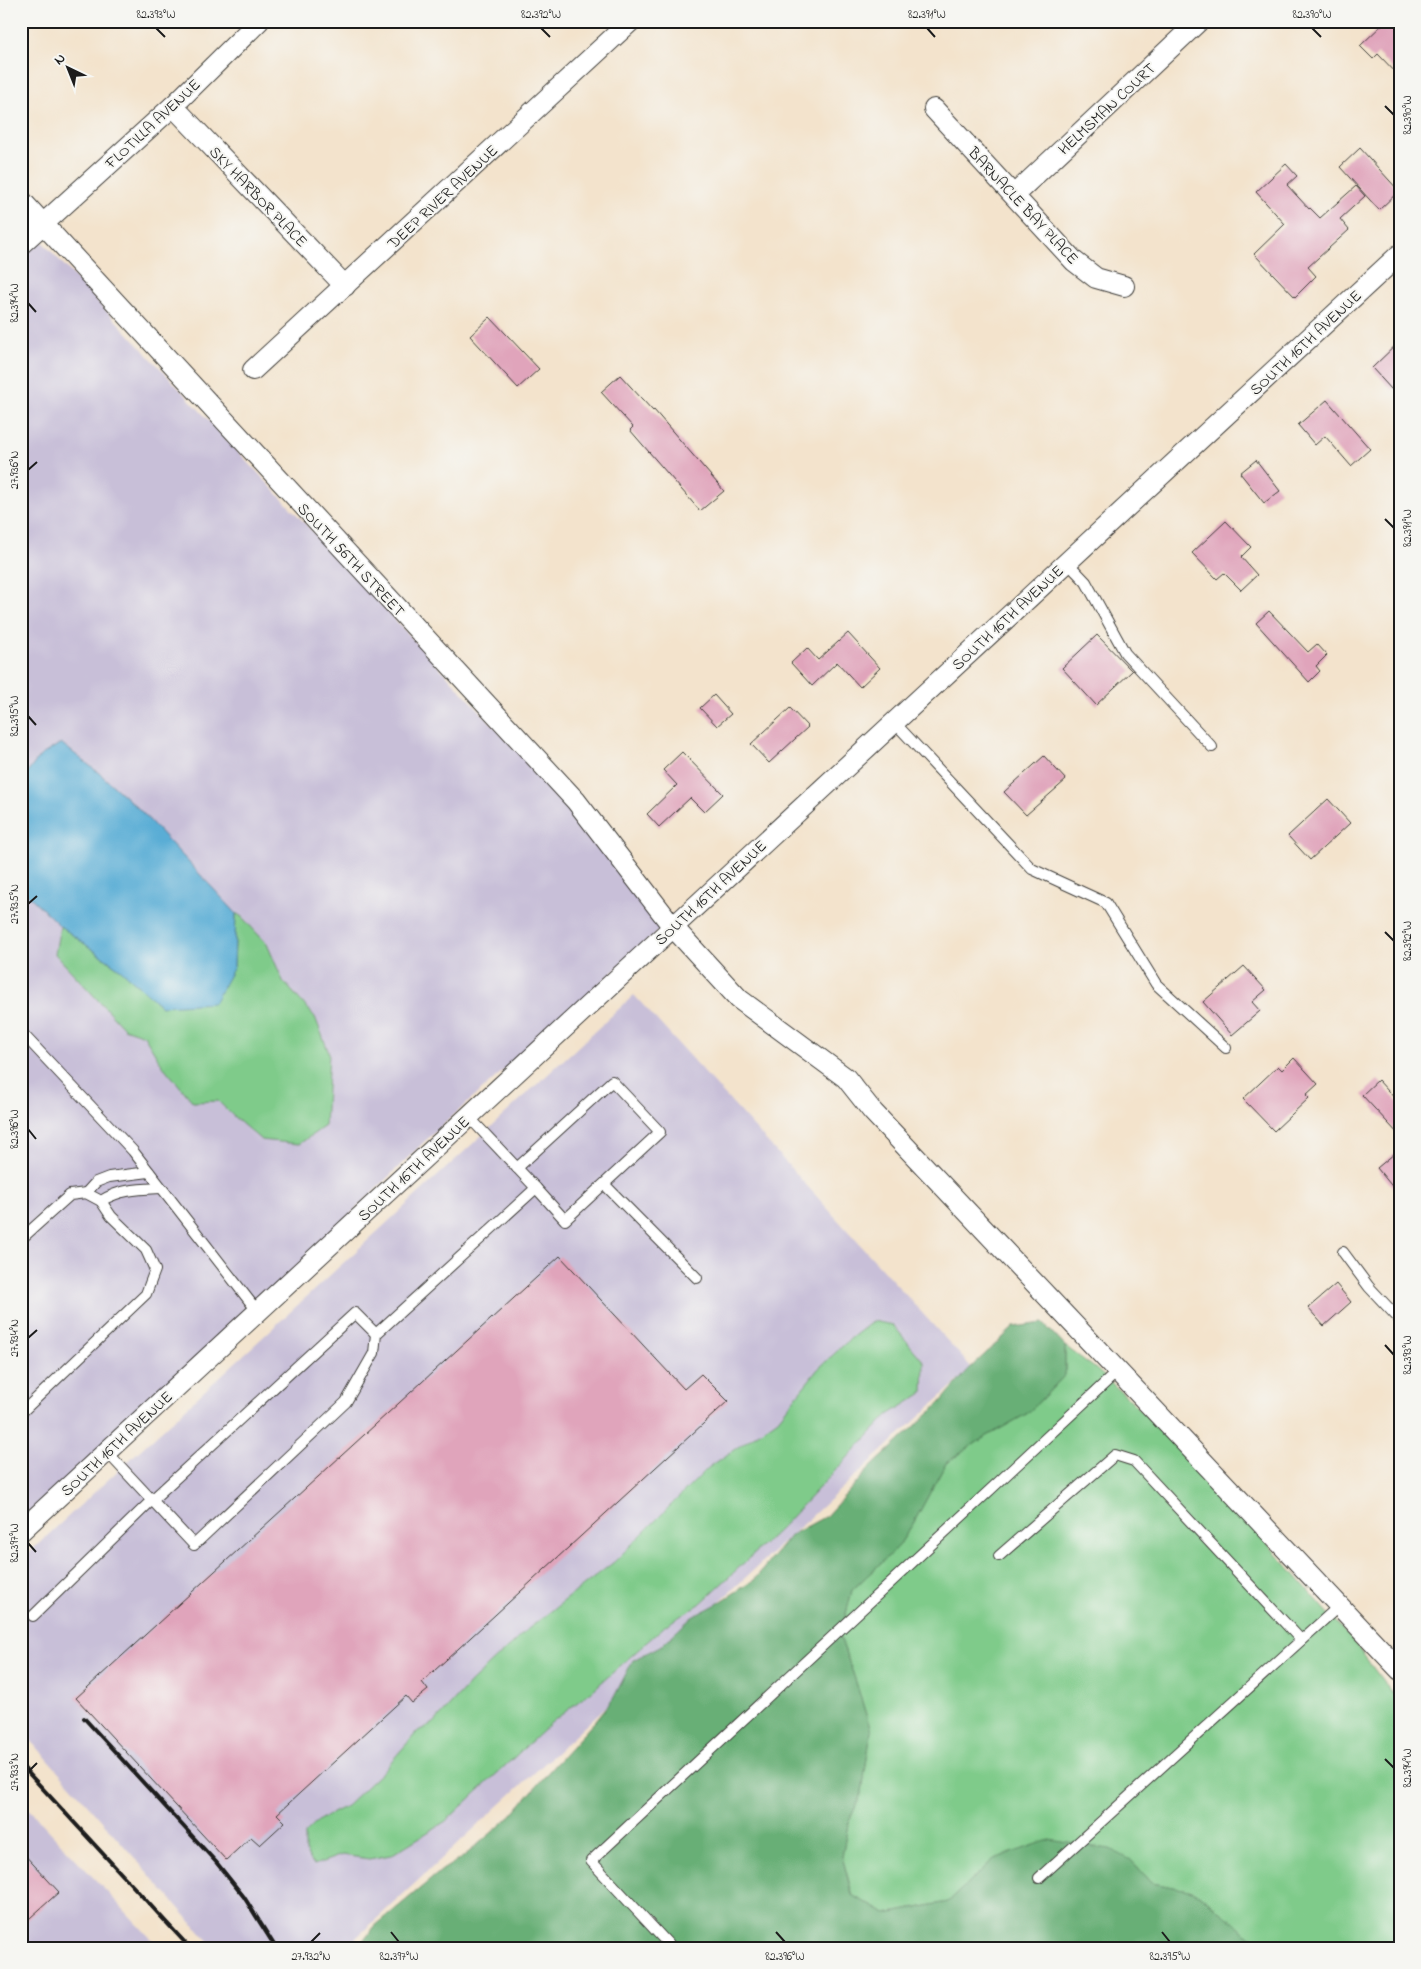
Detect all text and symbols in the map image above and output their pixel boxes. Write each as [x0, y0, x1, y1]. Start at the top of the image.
text: 82.393°W [137, 6, 175, 24]
text: 82.392°W [521, 6, 561, 24]
text: 82.391°W [908, 6, 946, 24]
text: 82.390°W [1292, 6, 1332, 24]
north arrow [42, 42, 92, 92]
text: N [50, 49, 71, 70]
street label: HELMSMAN COURT [1053, 58, 1162, 161]
street label: FLOTILLA AVENUE [99, 74, 207, 176]
text: 82.390°W [1399, 95, 1417, 135]
street label: DEEP RIVER AVENUE [382, 140, 504, 256]
street label: SKY HARBOR PLACE [203, 141, 312, 254]
street label: BARNACLE BAY PLACE [961, 141, 1084, 271]
text: 82.394°W [6, 284, 24, 322]
street label: SOUTH 16TH AVENUE [1245, 285, 1368, 402]
text: 27.936°N [6, 451, 24, 489]
street label: SOUTH 56TH STREET [291, 498, 410, 623]
text: 82.391°W [1399, 509, 1417, 547]
street label: SOUTH 16TH AVENUE [947, 560, 1070, 677]
text: 82.395°W [6, 696, 24, 736]
street label: SOUTH 16TH AVENUE [650, 835, 773, 952]
text: 27.935°N [6, 884, 24, 924]
text: 82.392°W [1399, 921, 1417, 961]
text: 82.396°W [6, 1109, 24, 1149]
street label: SOUTH 16TH AVENUE [353, 1111, 476, 1228]
text: 27.934°N [6, 1319, 24, 1357]
text: 82.393°W [1399, 1336, 1417, 1374]
street label: SOUTH 16TH AVENUE [56, 1386, 179, 1503]
text: 82.397°W [6, 1524, 24, 1562]
text: 82.394°W [1399, 1749, 1417, 1787]
text: 27.933°N [6, 1753, 24, 1791]
text: 27.932°N [291, 1948, 331, 1966]
text: 82.397°W [380, 1948, 418, 1966]
text: 82.396°W [765, 1948, 805, 1966]
text: 82.395°W [1150, 1948, 1190, 1966]

